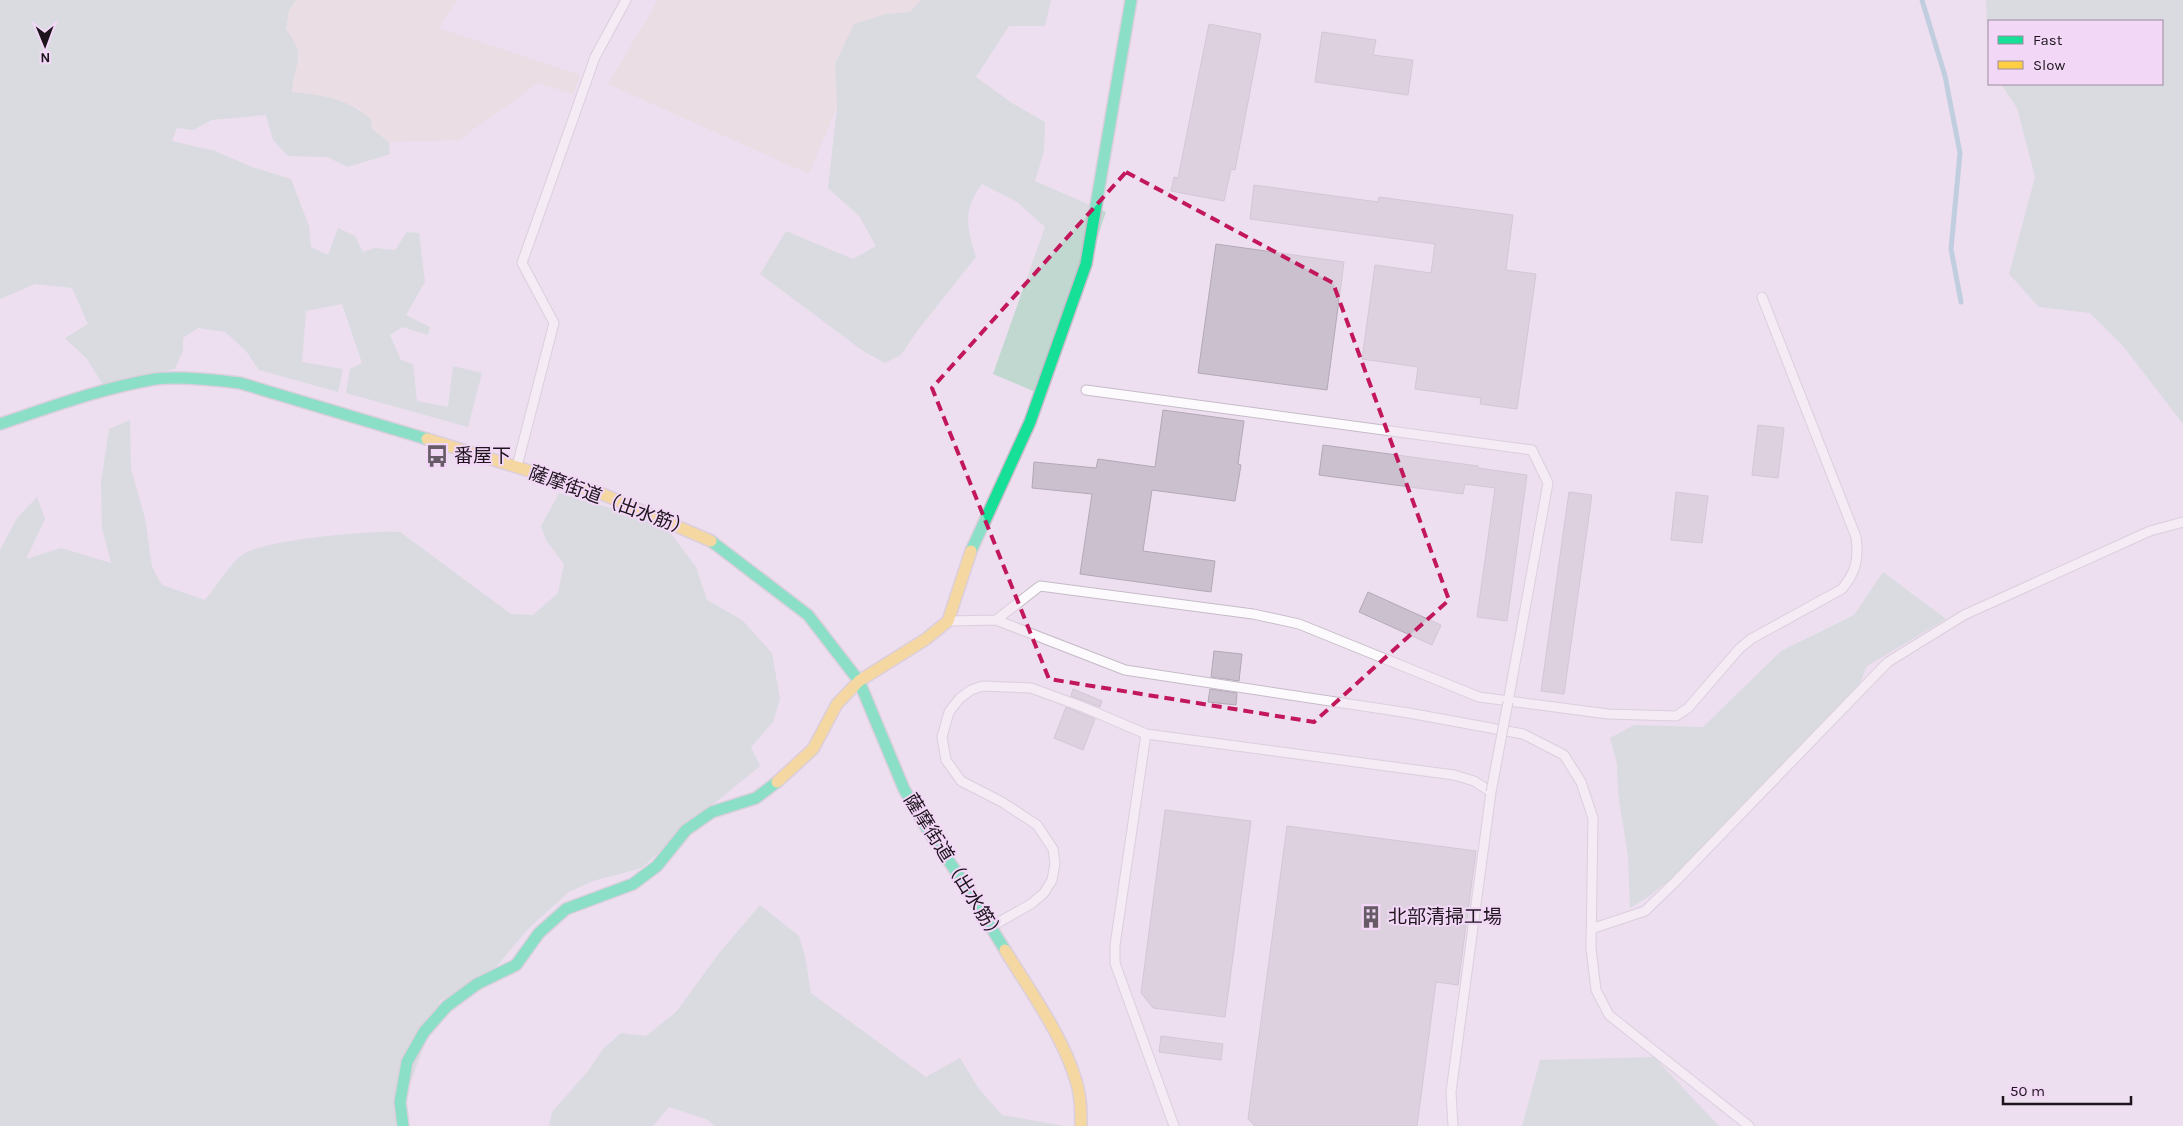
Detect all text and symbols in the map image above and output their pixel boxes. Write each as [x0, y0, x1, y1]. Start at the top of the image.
north arrow [20, 20, 70, 70]
legend [1988, 20, 2163, 85]
text: Fast [2033, 31, 2063, 49]
text: N [40, 49, 50, 66]
text: Slow [2033, 56, 2065, 74]
bus stop icon: 番屋下 [424, 443, 450, 469]
place label: 番屋下 [454, 445, 511, 467]
street label: 薩摩街道（出水筋） [526, 461, 694, 541]
street label: 薩摩街道（出水筋） [899, 790, 1009, 946]
building icon: 北部清掃工場 [1358, 904, 1384, 930]
place label: 北部清掃工場 [1388, 906, 1502, 928]
scale bar [2003, 1074, 2130, 1106]
text: 50 m [2010, 1082, 2045, 1100]

